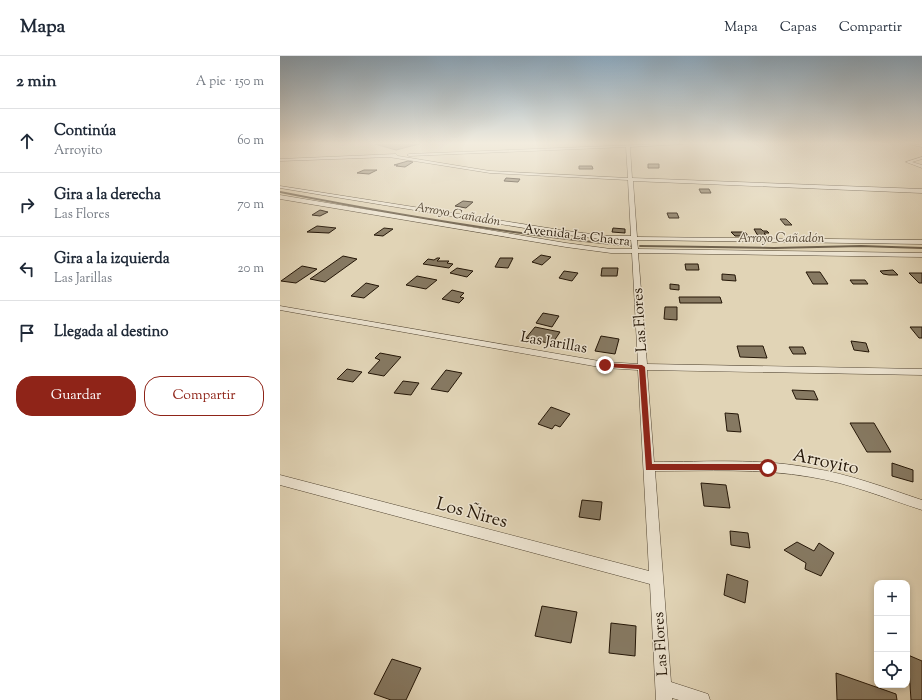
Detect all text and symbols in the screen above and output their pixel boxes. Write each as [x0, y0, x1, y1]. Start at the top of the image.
text: Mapa [20, 14, 65, 41]
text: Mapa [724, 18, 758, 38]
text: Capas [780, 18, 817, 38]
text: Compartir [839, 18, 902, 38]
text: 2 min [16, 70, 57, 94]
text: A pie · 150 m [196, 73, 264, 91]
text: Continúa [54, 121, 116, 142]
icon: ahead [16, 130, 38, 152]
text: 60 m [237, 132, 264, 150]
text: Arroyito [54, 142, 102, 160]
text: Gira a la derecha [54, 185, 161, 206]
icon: right [16, 194, 38, 216]
text: 70 m [237, 196, 264, 214]
water label: Arroyo Cañadón [413, 199, 502, 231]
text: Las Flores [54, 206, 110, 224]
street label: Avenida La Chacra [523, 221, 631, 251]
water label: Arroyo Cañadón [738, 230, 824, 248]
text: Gira a la izquierda [54, 249, 170, 270]
icon: left [16, 258, 38, 280]
text: 20 m [238, 260, 264, 278]
text: Las Jarillas [54, 270, 112, 288]
street label: Las Flores [628, 287, 653, 353]
icon: arrive [16, 322, 38, 344]
text: Llegada al destino [54, 322, 169, 343]
street label: Las Jarillas [519, 327, 589, 360]
route end [596, 356, 614, 374]
button: Guardar [16, 376, 136, 416]
button: Compartir [144, 376, 264, 416]
street label: Arroyito [790, 443, 861, 483]
route start [759, 459, 777, 477]
street label: Los Ñires [433, 492, 510, 536]
map controls [874, 580, 910, 688]
button: + [874, 580, 910, 616]
street label: Las Flores [649, 611, 674, 677]
button: − [874, 616, 910, 652]
button: locate [874, 652, 910, 688]

